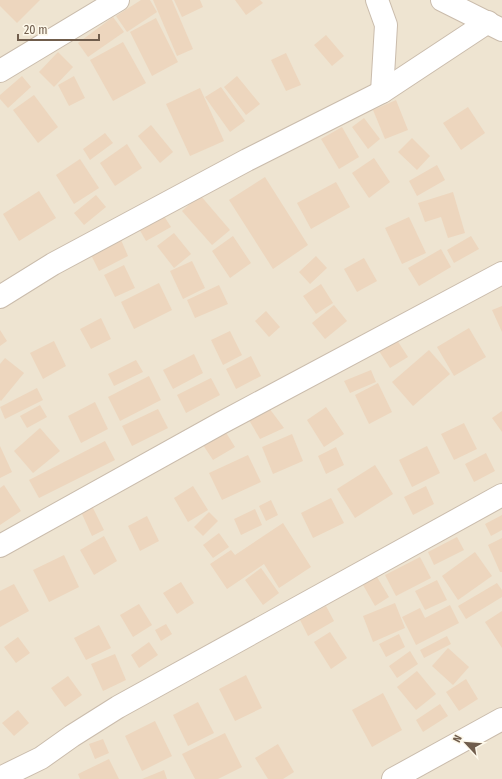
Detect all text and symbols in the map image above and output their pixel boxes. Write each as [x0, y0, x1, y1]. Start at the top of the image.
scale bar [18, 16, 99, 42]
text: 20 m [24, 23, 48, 37]
north arrow [446, 723, 486, 763]
text: N [450, 733, 465, 745]

